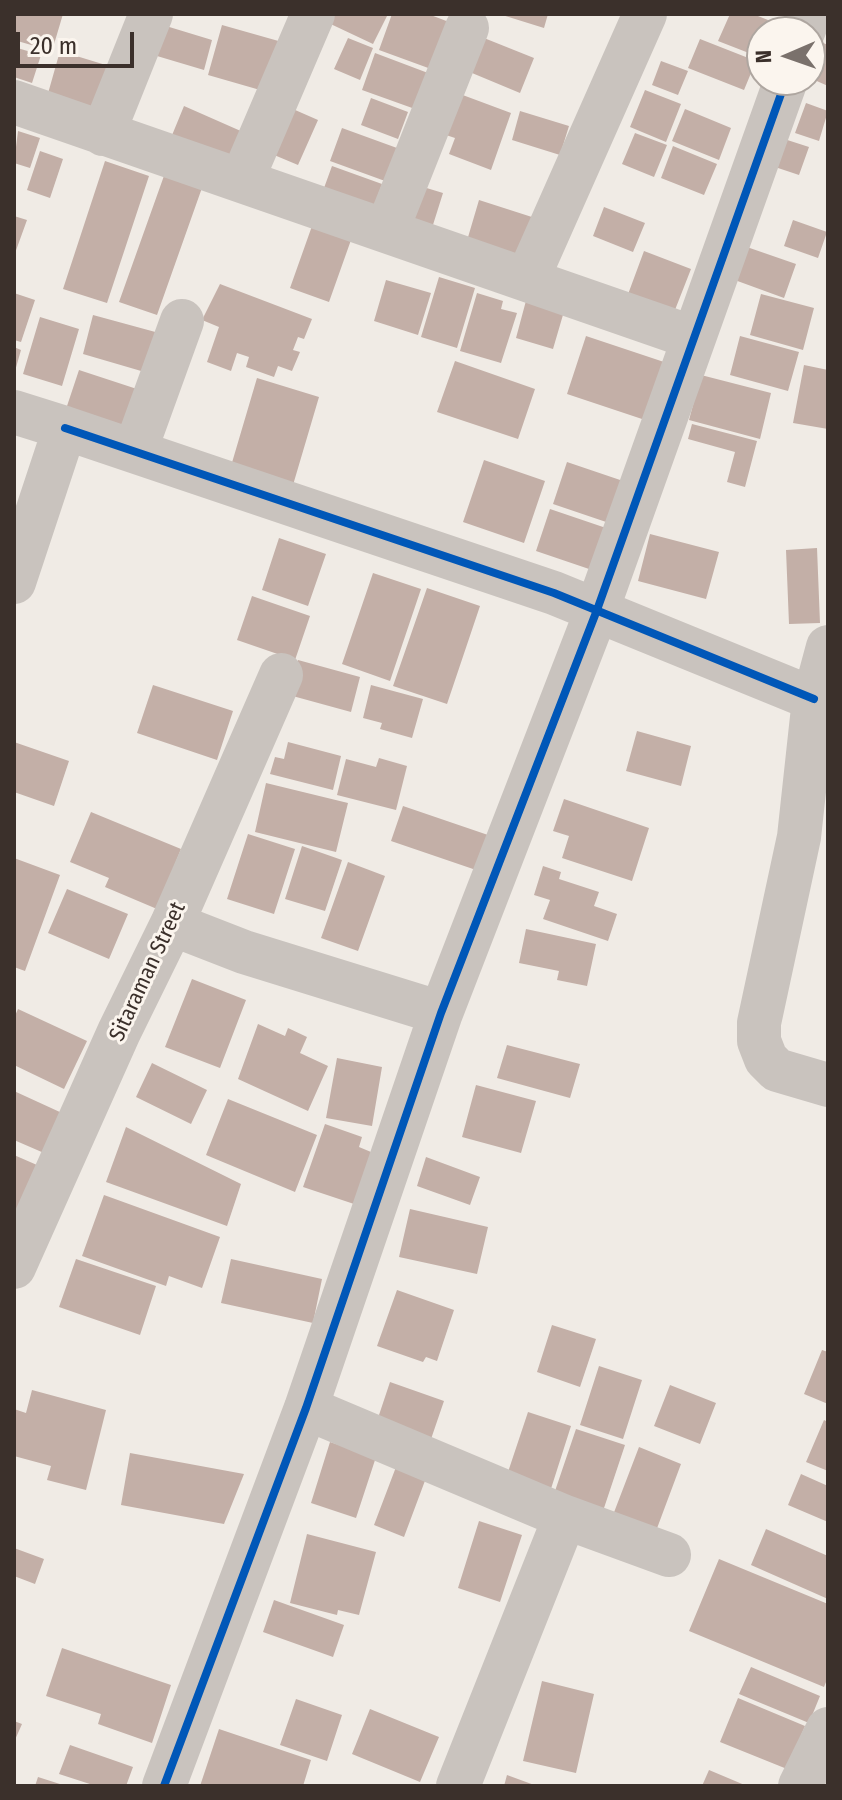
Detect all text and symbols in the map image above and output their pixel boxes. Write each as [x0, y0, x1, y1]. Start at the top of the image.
scale bar [20, 16, 138, 66]
north arrow [746, 16, 826, 96]
text: 20 m [30, 32, 77, 60]
text: N [750, 50, 777, 64]
street label: Sitaraman Street [104, 898, 192, 1046]

